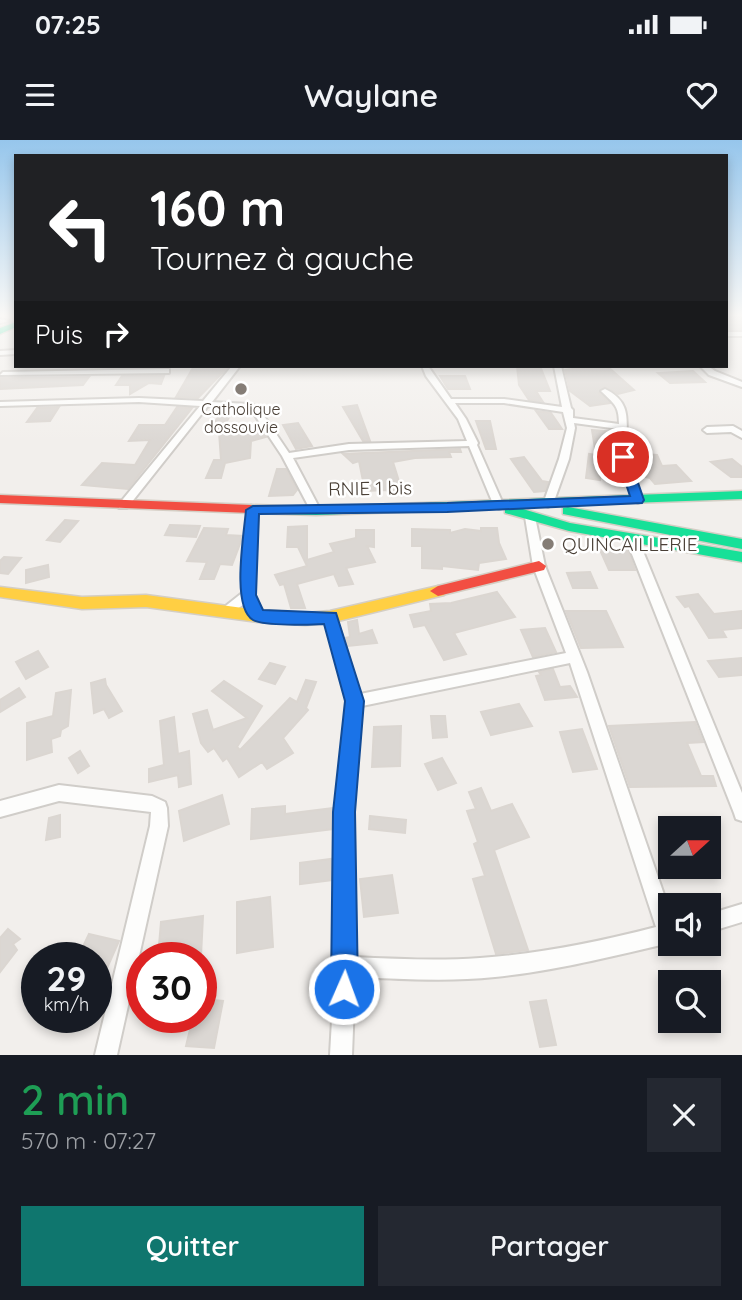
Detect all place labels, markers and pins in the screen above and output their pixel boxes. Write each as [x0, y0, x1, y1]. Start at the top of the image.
marker: Catholique dossouvie [233, 381, 249, 397]
place label: Catholique dossouvie [201, 399, 281, 437]
pin [593, 427, 653, 487]
place label: QUINCAILLERIE [562, 532, 698, 556]
marker: QUINCAILLERIE [540, 536, 556, 552]

